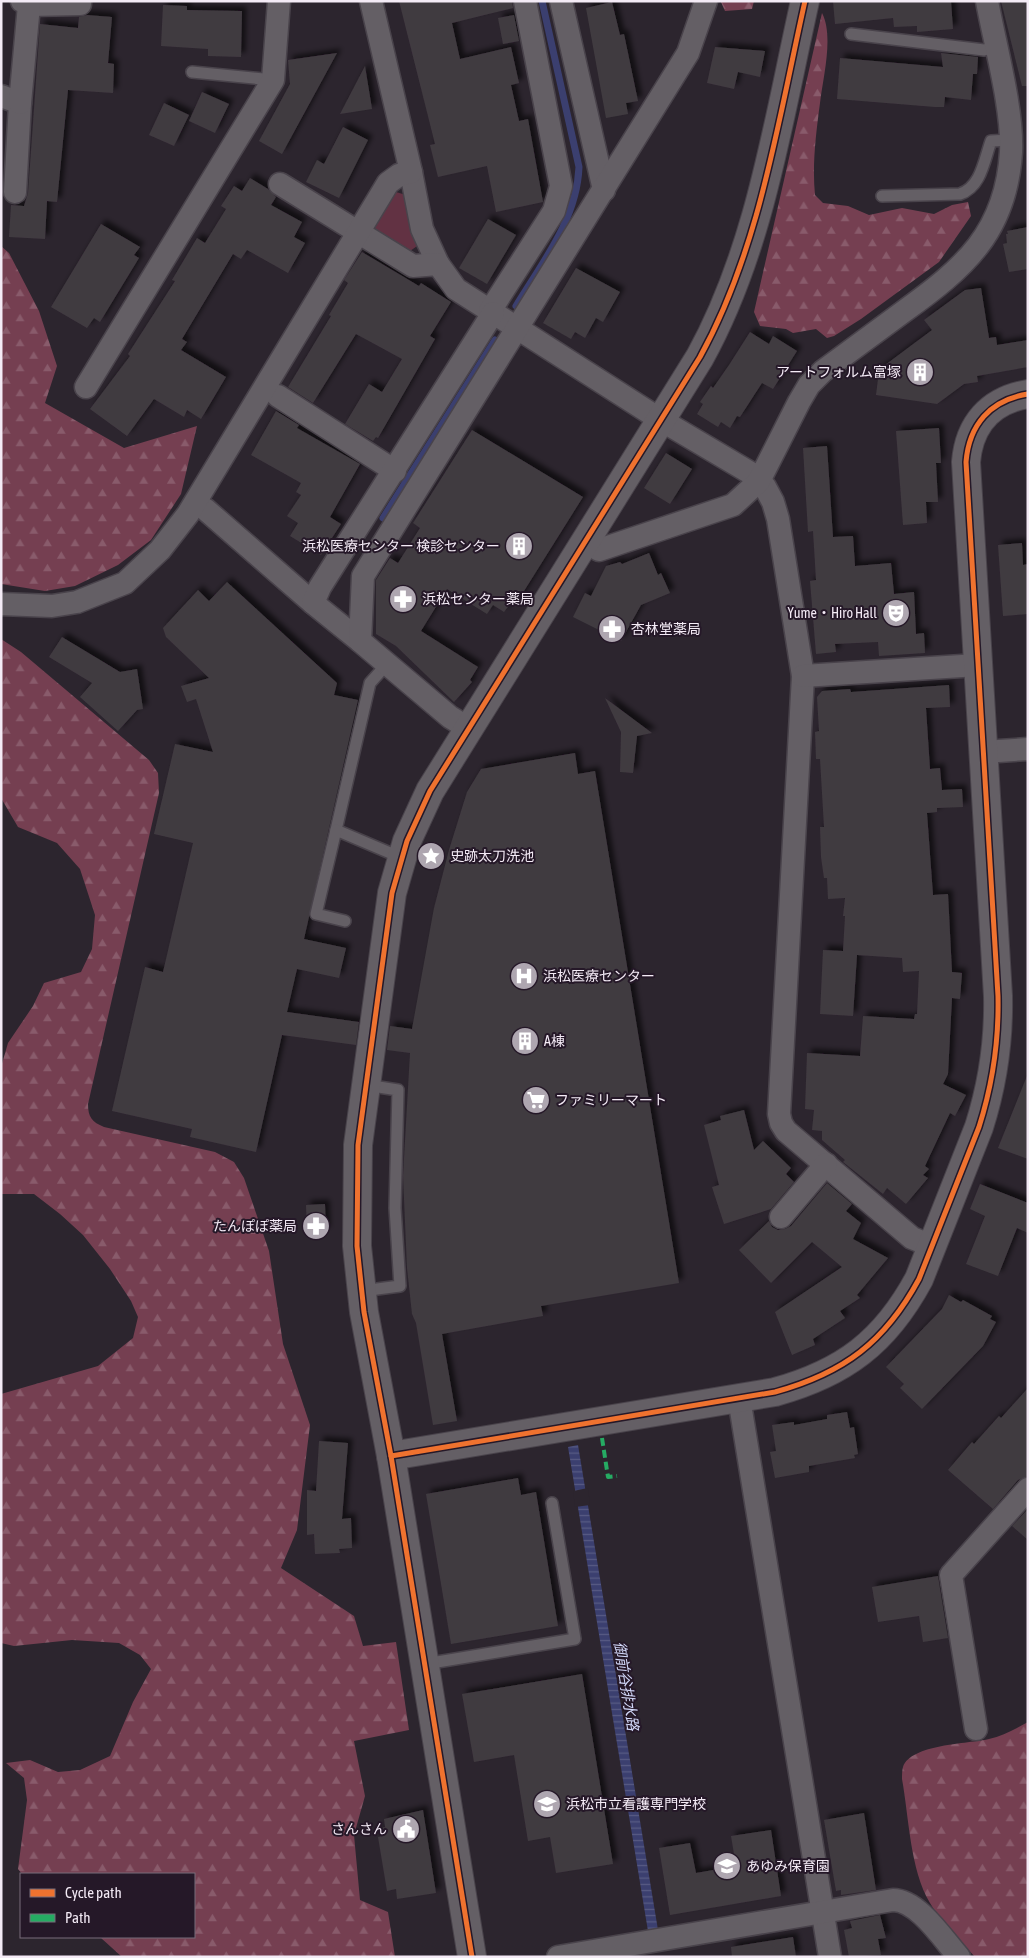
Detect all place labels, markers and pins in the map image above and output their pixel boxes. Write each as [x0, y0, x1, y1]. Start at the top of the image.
building icon: アートフォルム富塚 [905, 357, 935, 387]
place label: アートフォルム富塚 [776, 364, 901, 380]
building icon: 浜松医療センター 検診センター [504, 531, 534, 561]
place label: 浜松医療センター 検診センター [302, 538, 500, 554]
pharmacy icon: 浜松センター薬局 [388, 584, 418, 614]
place label: 浜松センター薬局 [422, 591, 534, 607]
theatre icon: Yume・Hiro Hall [881, 598, 911, 628]
place label: Yume・Hiro Hall [788, 605, 877, 621]
pharmacy icon: 杏林堂薬局 [597, 614, 627, 644]
place label: 杏林堂薬局 [631, 621, 701, 637]
place icon: 史跡太刀洗池 [416, 841, 446, 871]
place label: 史跡太刀洗池 [450, 848, 534, 864]
hospital icon: 浜松医療センター [509, 961, 539, 991]
place label: 浜松医療センター [543, 968, 655, 984]
building icon: A棟 [510, 1026, 540, 1056]
place label: A棟 [544, 1033, 565, 1049]
supermarket icon: ファミリーマート [521, 1085, 551, 1115]
place label: ファミリーマート [555, 1092, 667, 1108]
pharmacy icon: たんぽぽ薬局 [301, 1211, 331, 1241]
place label: たんぽぽ薬局 [213, 1218, 297, 1234]
school or university icon: 浜松市立看護専門学校 [532, 1789, 562, 1819]
place label: 浜松市立看護専門学校 [566, 1796, 706, 1812]
public building icon: さんさん [391, 1814, 421, 1844]
place label: さんさん [331, 1821, 387, 1837]
school or university icon: あゆみ保育園 [712, 1851, 742, 1881]
place label: あゆみ保育園 [746, 1858, 830, 1874]

